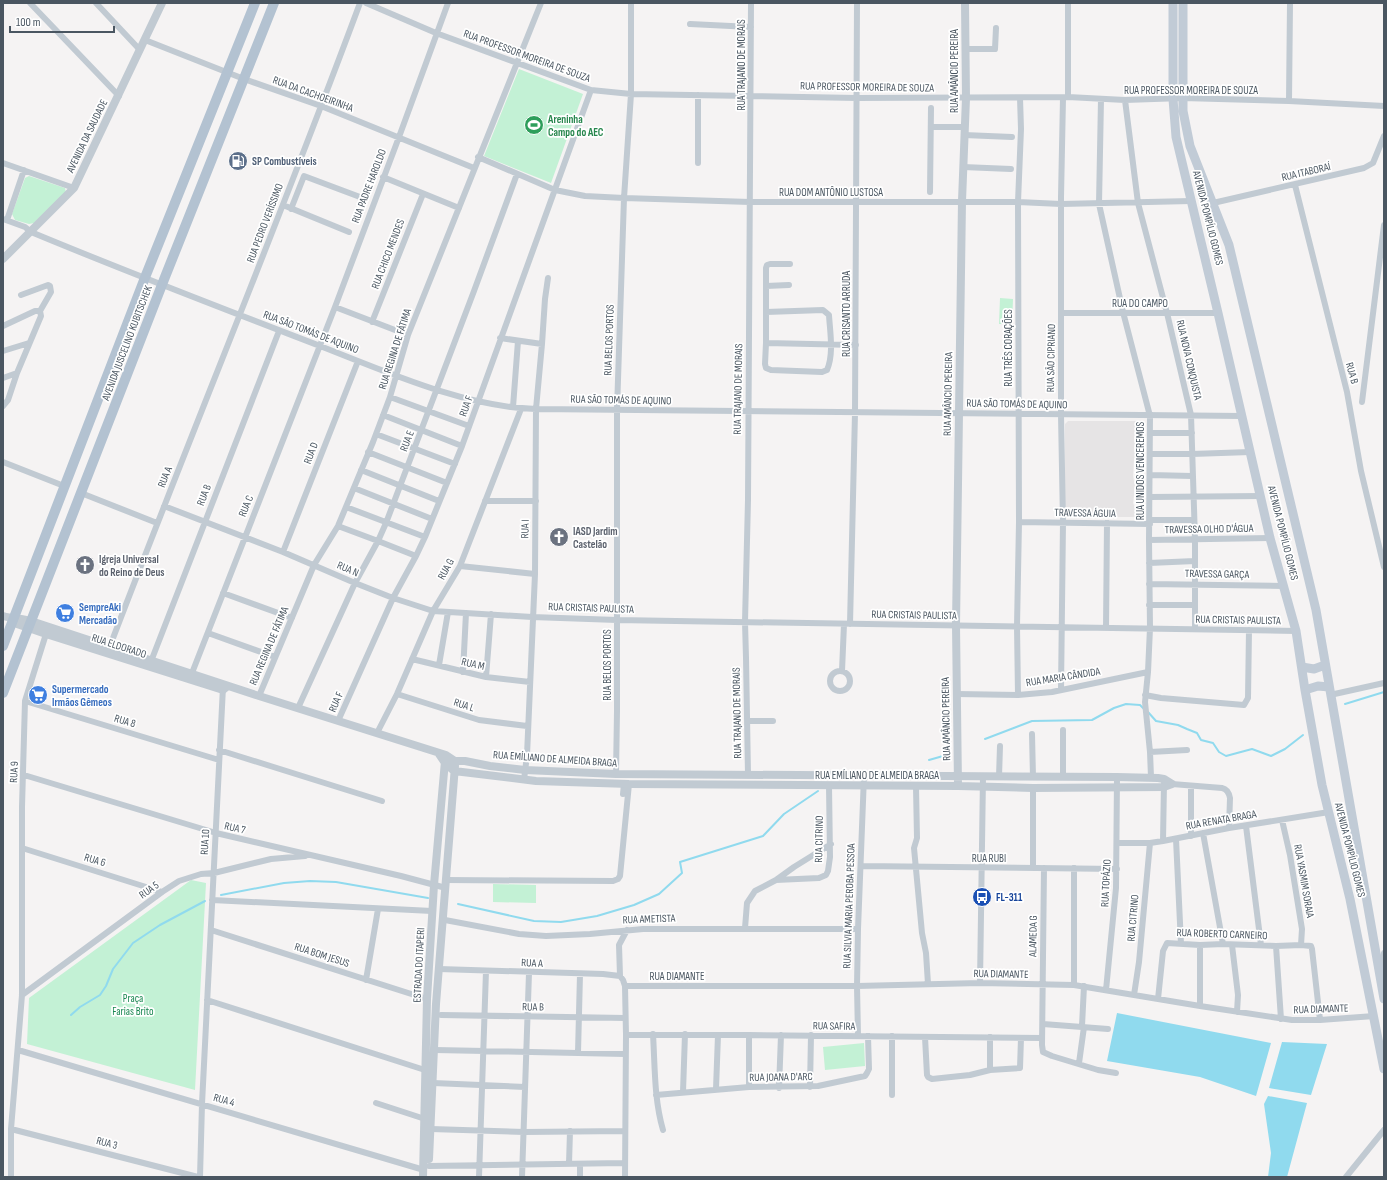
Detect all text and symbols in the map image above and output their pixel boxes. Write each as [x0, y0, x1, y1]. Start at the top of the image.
scale bar [10, 8, 114, 34]
text: 100 m [16, 15, 41, 30]
street label: RUA TRAJANO DE MORAIS [735, 19, 748, 111]
street label: RUA PROFESSOR MOREIRA DE SOUZA [462, 27, 592, 85]
street label: RUA AMÂNCIO PEREIRA [948, 29, 961, 113]
street label: RUA DA CACHOEIRINHA [271, 73, 355, 115]
street label: RUA PROFESSOR MOREIRA DE SOUZA [800, 79, 934, 95]
street label: RUA PROFESSOR MOREIRA DE SOUZA [1124, 84, 1258, 97]
street label: AVENIDA DA SAUDADE [63, 97, 110, 176]
place label: Areninha Campo do AEC [547, 113, 604, 139]
sports icon: Areninha Campo do AEC [523, 114, 545, 136]
street label: RUA PADRE HAROLDO [349, 147, 389, 225]
fuel station icon: SP Combustíveis [227, 150, 249, 172]
place label: SP Combustíveis [252, 155, 317, 168]
street label: RUA ITABORAÍ [1280, 160, 1333, 184]
street label: AVENIDA POMPÍLIO GOMES [1190, 168, 1226, 267]
street label: RUA PEDRO VERÍSSIMO [244, 182, 286, 264]
street label: RUA DOM ANTÔNIO LUSTOSA [779, 186, 883, 199]
street label: RUA CHICO MENDES [369, 217, 407, 291]
street label: RUA CRISANTO ARRUDA [840, 271, 853, 357]
street label: AVENIDA JUSCELINO KUBITSCHEK [99, 284, 155, 403]
street label: RUA DO CAMPO [1112, 297, 1168, 310]
street label: RUA BELOS PORTOS [601, 304, 617, 376]
street label: RUA SÃO TOMÁS DE AQUINO [261, 307, 361, 356]
street label: RUA REGINA DE FÁTIMA [376, 307, 414, 391]
street label: RUA TRÊS CORAÇÕES [1001, 309, 1015, 387]
street label: RUA NOVA CONQUISTA [1173, 319, 1205, 402]
street label: RUA SÃO CIPRIANO [1043, 324, 1058, 392]
street label: RUA TRAJANO DE MORAIS [731, 343, 745, 435]
street label: RUA AMÂNCIO PEREIRA [941, 352, 955, 436]
street label: RUA B [1343, 361, 1361, 385]
street label: RUA SÃO TOMÁS DE AQUINO [570, 392, 672, 407]
street label: RUA F [456, 394, 476, 418]
street label: RUA SÃO TOMÁS DE AQUINO [966, 396, 1068, 411]
street label: RUA UNIDOS VENCEREMOS [1134, 421, 1147, 520]
street label: RUA E [397, 429, 417, 453]
street label: RUA D [301, 440, 321, 466]
street label: RUA A [155, 464, 175, 489]
street label: RUA B [194, 482, 214, 507]
street label: AVENIDA POMPÍLIO GOMES [1265, 483, 1301, 582]
street label: RUA C [236, 493, 256, 519]
street label: TRAVESSA ÁGUIA [1054, 506, 1116, 520]
street label: RUA I [518, 519, 532, 539]
street label: TRAVESSA OLHO D'ÁGUA [1165, 522, 1254, 536]
place label: IASD Jardim Castelão [573, 525, 618, 551]
church icon: IASD Jardim Castelão [548, 526, 570, 548]
place label: Igreja Universal do Reino de Deus [99, 553, 165, 579]
church icon: Igreja Universal do Reino de Deus [74, 554, 96, 576]
street label: RUA G [435, 556, 457, 582]
street label: RUA N [335, 559, 361, 579]
street label: TRAVESSA GARÇA [1185, 567, 1250, 581]
street label: RUA CRISTAIS PAULISTA [548, 600, 634, 616]
place label: SempreAki Mercadão [79, 601, 121, 627]
supermarket icon: SempreAki Mercadão [54, 602, 76, 624]
street label: RUA REGINA DE FÁTIMA [247, 604, 292, 687]
street label: RUA CRISTAIS PAULISTA [871, 608, 957, 622]
street label: RUA CRISTAIS PAULISTA [1195, 613, 1281, 627]
street label: RUA BELOS PORTOS [601, 629, 614, 701]
street label: RUA ELDORADO [90, 631, 148, 661]
street label: RUA M [460, 655, 486, 673]
street label: RUA MARIA CÂNDIDA [1025, 665, 1101, 689]
street label: RUA TRAJANO DE MORAIS [730, 667, 744, 759]
street label: RUA AMÂNCIO PEREIRA [939, 677, 953, 761]
place label: Supermercado Irmãos Gêmeos [52, 683, 112, 709]
supermarket icon: Supermercado Irmãos Gêmeos [27, 684, 49, 706]
street label: RUA F [326, 690, 346, 714]
street label: RUA L [452, 696, 476, 714]
street label: RUA 8 [113, 712, 137, 730]
street label: RUA EMÍLIANO DE ALMEIDA BRAGA [493, 748, 618, 770]
street label: RUA 9 [7, 761, 21, 783]
street label: RUA EMÍLIANO DE ALMEIDA BRAGA [815, 769, 939, 782]
street label: AVENIDA POMPÍLIO GOMES [1332, 800, 1368, 899]
street label: RUA RENATA BRAGA [1185, 807, 1258, 833]
street label: RUA CITRINO [812, 815, 826, 863]
street label: RUA 7 [223, 819, 247, 837]
street label: RUA 10 [198, 829, 212, 855]
street label: RUA SILVIA MARIA PEROBA PESSOA [840, 843, 858, 969]
street label: RUA YASMIM SORAIA [1291, 843, 1317, 919]
street label: RUA 6 [83, 851, 107, 869]
street label: RUA RUBI [972, 852, 1006, 865]
street label: RUA TOPÁZIO [1098, 859, 1114, 907]
street label: RUA 5 [137, 879, 161, 901]
bus stop icon: FL-311 [971, 886, 993, 908]
place label: FL-311 [996, 891, 1023, 904]
street label: RUA CITRINO [1124, 894, 1142, 942]
street label: RUA AMETISTA [622, 912, 676, 926]
street label: ALAMEDA G [1026, 915, 1040, 958]
street label: RUA ROBERTO CARNEIRO [1176, 926, 1268, 942]
street label: ESTRADA DO ITAPERI [411, 927, 427, 1003]
street label: RUA BOM JESUS [293, 940, 351, 970]
street label: RUA A [521, 956, 543, 970]
street label: RUA DIAMANTE [973, 967, 1029, 981]
street label: RUA DIAMANTE [649, 970, 705, 983]
park label: Praça Farias Brito [112, 992, 154, 1018]
street label: RUA B [522, 1000, 544, 1014]
street label: RUA DIAMANTE [1293, 1002, 1349, 1016]
street label: RUA SAFIRA [813, 1019, 856, 1033]
street label: RUA JOANA D'ARC [749, 1070, 813, 1084]
street label: RUA 4 [212, 1091, 236, 1109]
street label: RUA 3 [95, 1134, 119, 1152]

